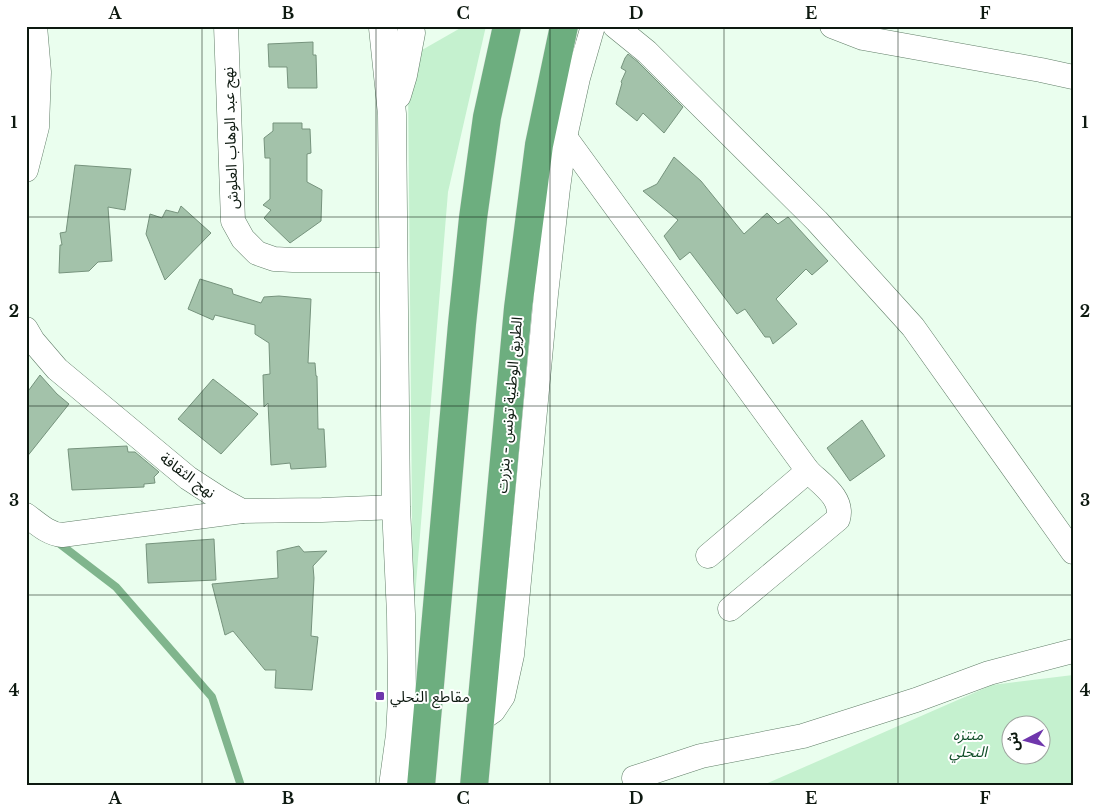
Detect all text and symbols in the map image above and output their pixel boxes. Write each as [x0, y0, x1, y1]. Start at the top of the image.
text: A [108, 3, 123, 23]
text: B [282, 3, 295, 23]
text: C [456, 3, 470, 23]
text: D [629, 3, 643, 23]
text: E [805, 3, 817, 23]
text: F [979, 3, 991, 23]
street label: نهج عبد الوهاب العلوش [218, 66, 245, 209]
text: 1 [11, 112, 18, 132]
text: 1 [1082, 112, 1089, 132]
text: 2 [9, 301, 19, 321]
text: 2 [1080, 301, 1090, 321]
street label: الطريق الوطنية تونس - بنزرت [492, 316, 527, 494]
street label: نهج الثقافة [155, 448, 219, 504]
text: 3 [9, 490, 19, 510]
text: 3 [1080, 490, 1090, 510]
text: 4 [9, 680, 19, 700]
text: 4 [1080, 680, 1090, 700]
place label: مقاطع النحلي [390, 687, 470, 709]
marker: مقاطع النحلي [374, 690, 386, 702]
north arrow [1002, 714, 1052, 764]
park label: منتزه النحلي [949, 725, 988, 763]
text: ش [1003, 731, 1023, 752]
text: A [108, 788, 123, 808]
text: B [282, 788, 295, 808]
text: C [456, 788, 470, 808]
text: D [629, 788, 643, 808]
text: E [805, 788, 817, 808]
text: F [979, 788, 991, 808]

